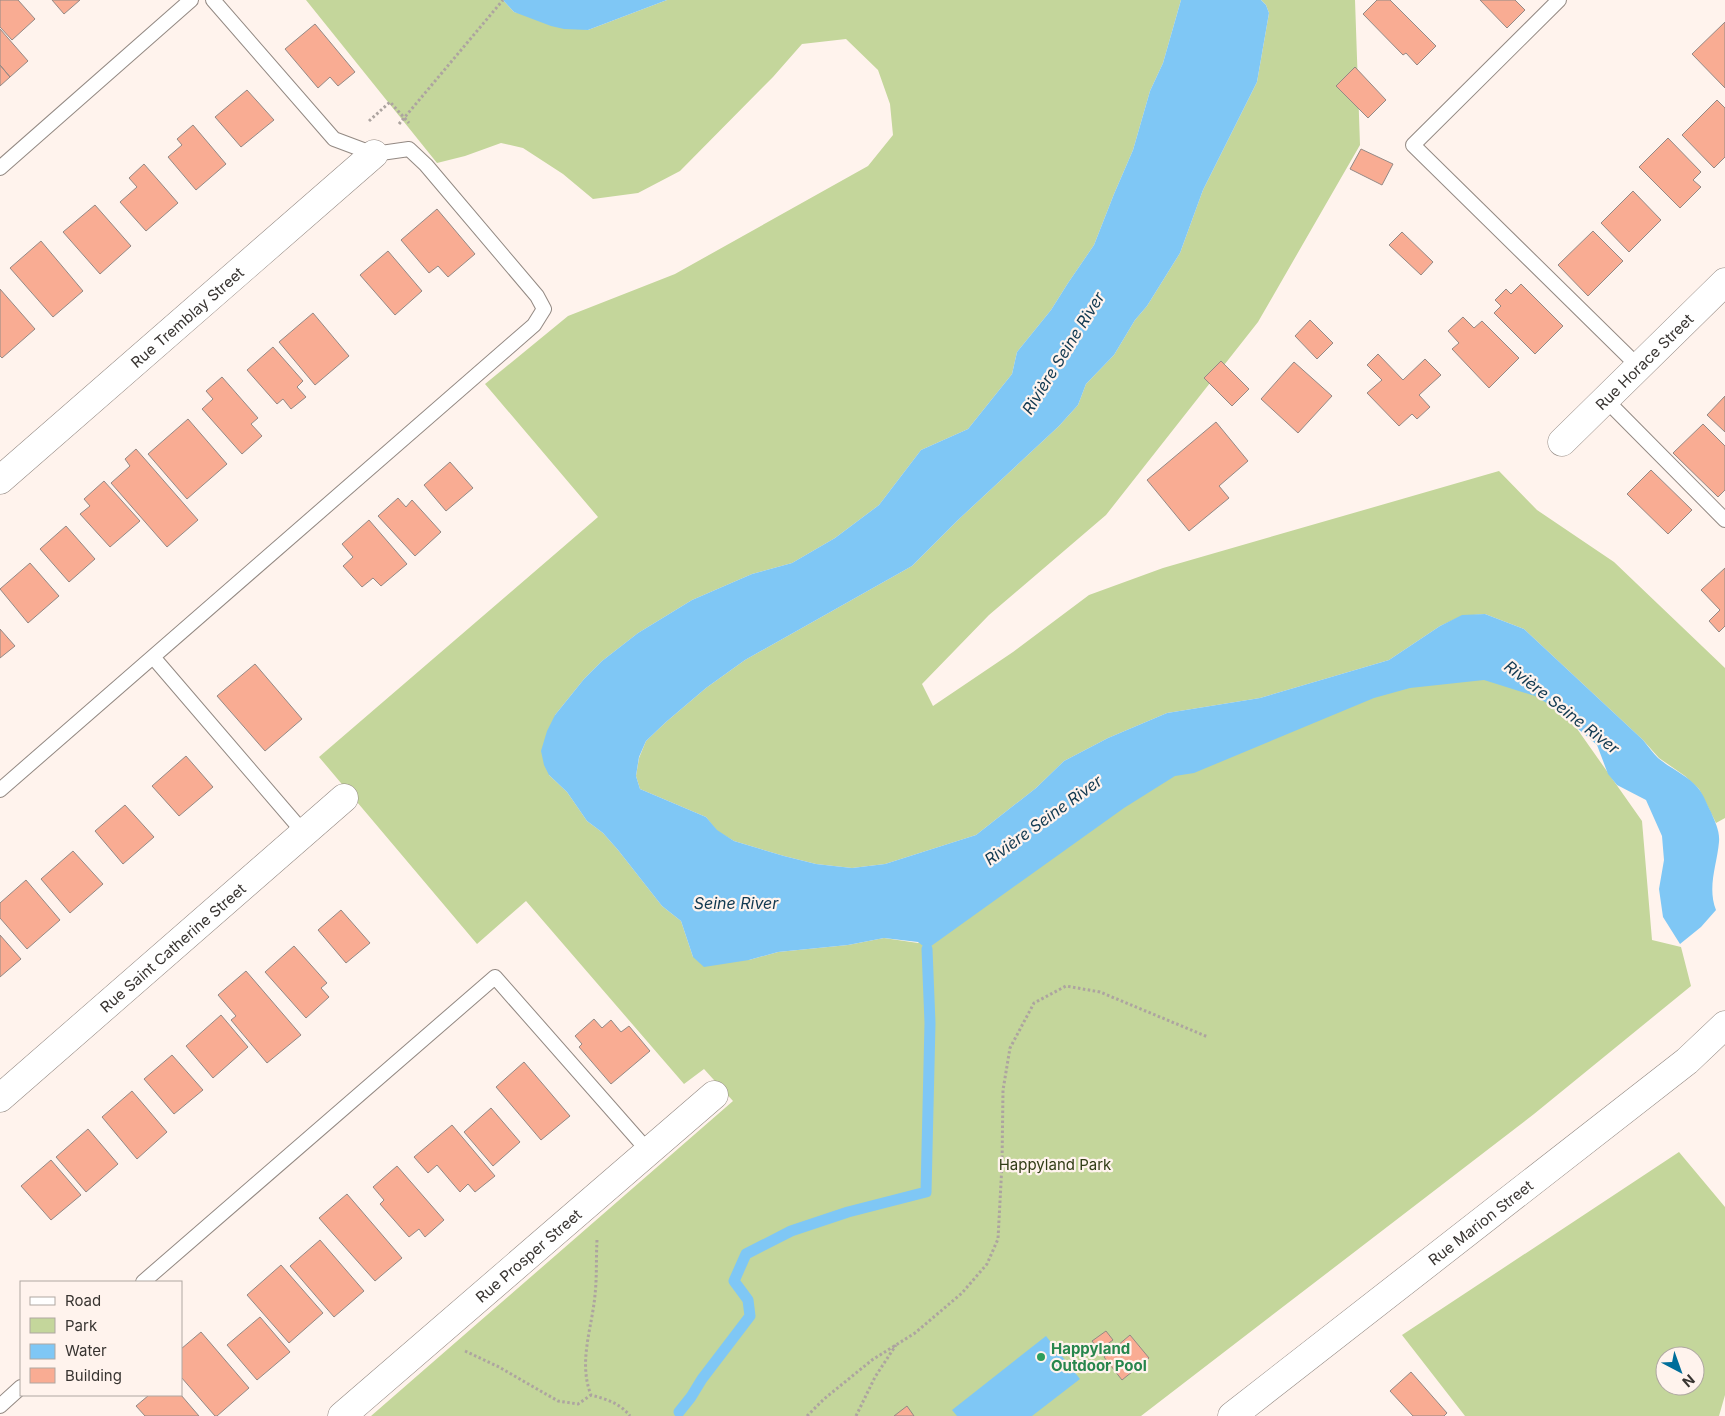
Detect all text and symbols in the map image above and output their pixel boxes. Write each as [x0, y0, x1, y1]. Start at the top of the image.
street label: Rue Tremblay Street [127, 263, 247, 371]
water label: Rivière Seine River [1017, 287, 1109, 418]
street label: Rue Horace Street [1591, 309, 1697, 414]
water label: Rivière Seine River [1501, 656, 1624, 759]
water label: Rivière Seine River [980, 770, 1106, 869]
street label: Rue Saint Catherine Street [96, 879, 249, 1016]
water label: Seine River [694, 893, 779, 913]
park label: Happyland Park [999, 1155, 1112, 1174]
street label: Rue Marion Street [1424, 1175, 1537, 1269]
street label: Rue Prosper Street [471, 1204, 585, 1306]
legend [20, 1281, 182, 1396]
text: Road [65, 1291, 101, 1310]
text: Park [65, 1316, 98, 1335]
place label: Happyland Outdoor Pool [1051, 1339, 1147, 1375]
text: Water [65, 1341, 107, 1360]
north arrow [1655, 1346, 1705, 1396]
marker: Happyland Outdoor Pool [1035, 1351, 1047, 1363]
text: Building [65, 1366, 122, 1385]
text: N [1679, 1371, 1698, 1391]

